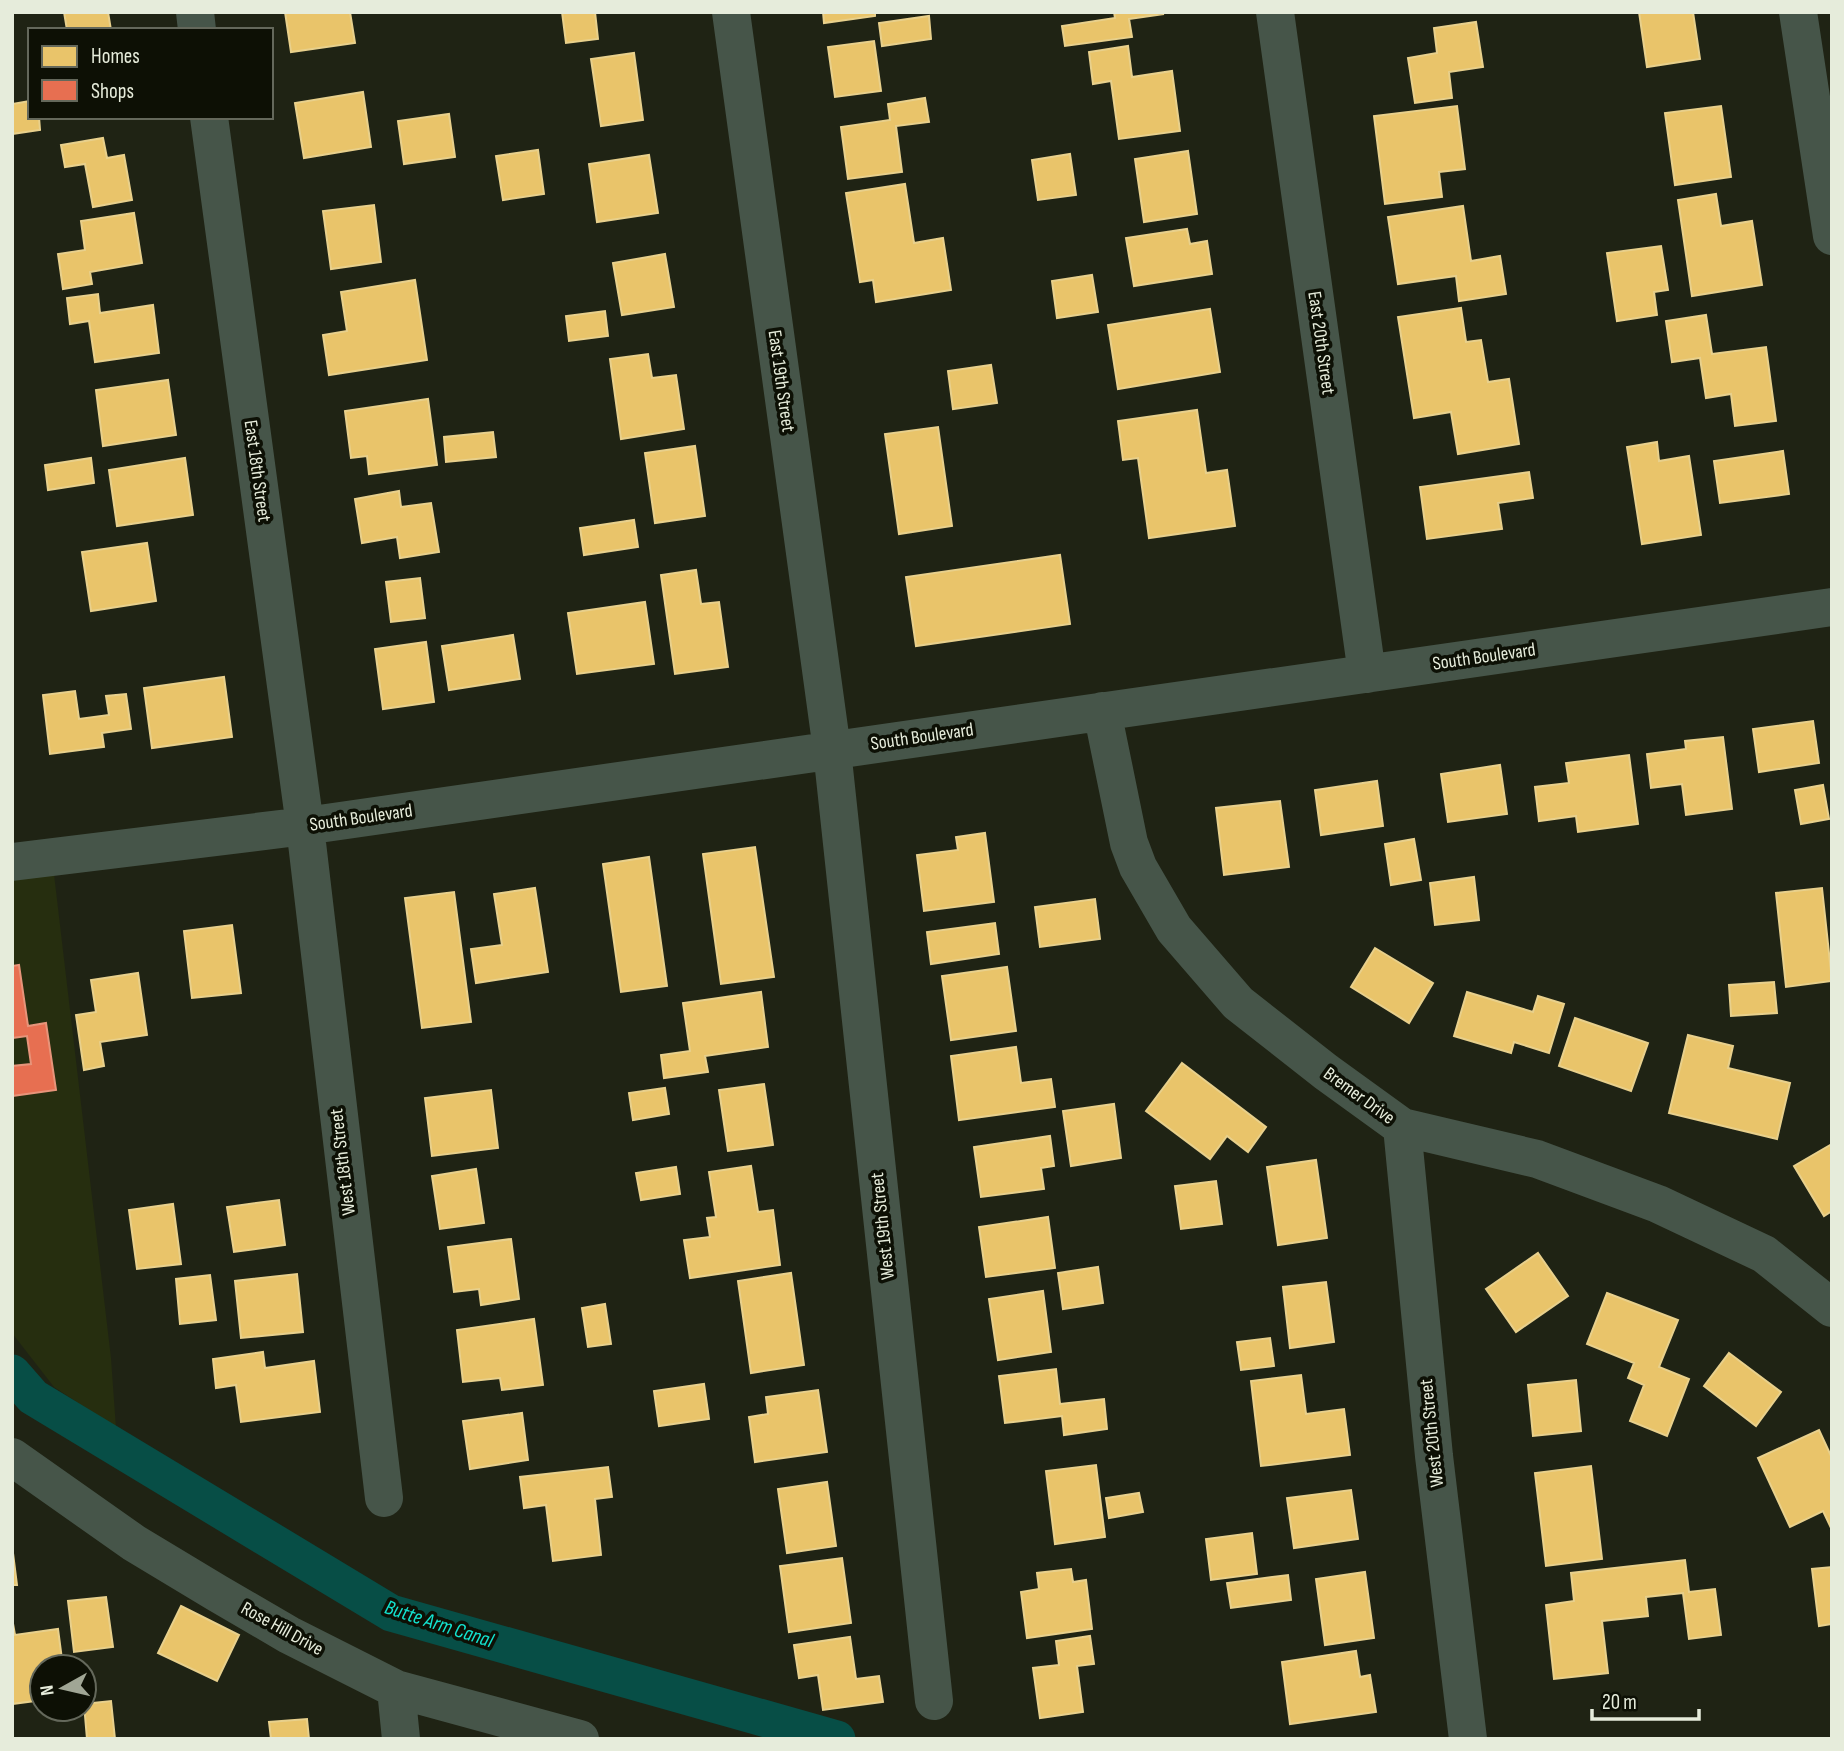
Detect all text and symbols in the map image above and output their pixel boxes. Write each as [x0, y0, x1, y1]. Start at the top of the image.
legend [28, 28, 273, 119]
text: Homes [91, 44, 140, 69]
text: Shops [91, 79, 134, 104]
street label: East 20th Street [1302, 290, 1340, 396]
street label: East 19th Street [762, 329, 800, 434]
street label: East 18th Street [238, 419, 276, 524]
street label: South Boulevard [1431, 638, 1537, 676]
street label: South Boulevard [869, 718, 975, 756]
street label: South Boulevard [308, 799, 414, 837]
street label: Bremer Drive [1319, 1062, 1399, 1130]
street label: West 18th Street [325, 1107, 361, 1217]
street label: West 19th Street [866, 1171, 900, 1281]
street label: West 20th Street [1415, 1378, 1449, 1488]
water label: Butte Arm Canal [382, 1595, 498, 1654]
street label: Rose Hill Drive [237, 1597, 327, 1661]
north arrow [28, 1653, 98, 1723]
scale bar [1592, 1678, 1699, 1722]
text: N [36, 1684, 60, 1697]
text: 20 m [1602, 1690, 1637, 1715]

